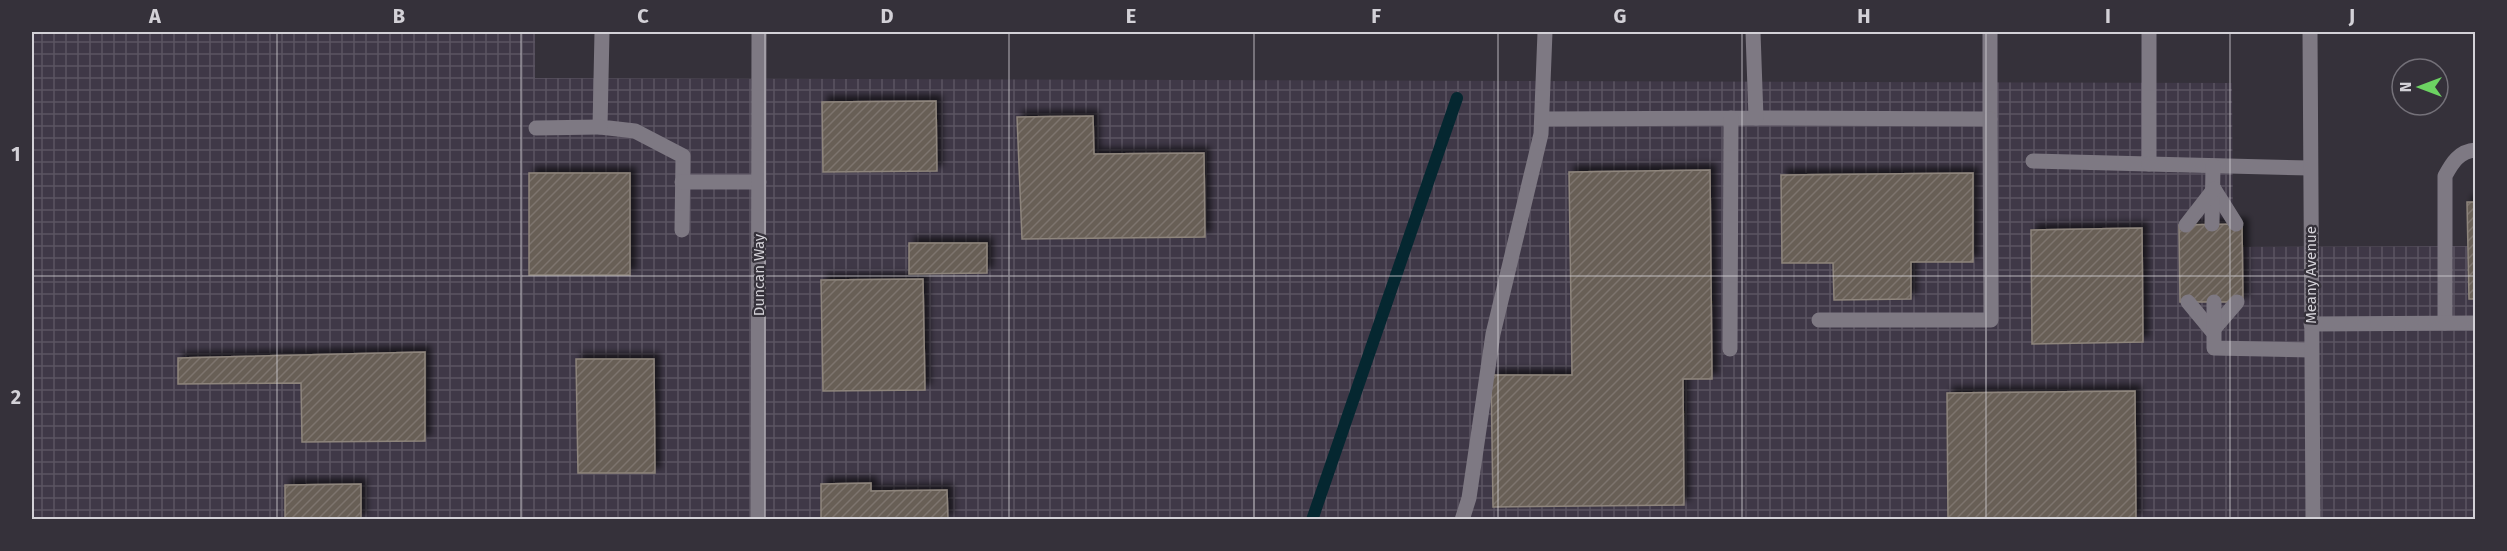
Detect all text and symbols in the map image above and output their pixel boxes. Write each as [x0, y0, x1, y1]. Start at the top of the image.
text: A [148, 4, 162, 28]
text: B [393, 4, 405, 28]
text: C [637, 4, 649, 28]
text: D [880, 4, 894, 28]
text: E [1126, 4, 1136, 28]
text: F [1371, 4, 1381, 28]
text: G [1614, 4, 1626, 28]
text: H [1857, 4, 1871, 28]
text: I [2105, 4, 2111, 28]
text: J [2348, 4, 2355, 28]
north arrow [2390, 57, 2450, 117]
text: N [2396, 82, 2415, 92]
text: 1 [11, 142, 21, 166]
street label: Meany Avenue [2302, 226, 2320, 324]
street label: Duncan Way [750, 233, 768, 316]
text: 2 [11, 385, 21, 409]

